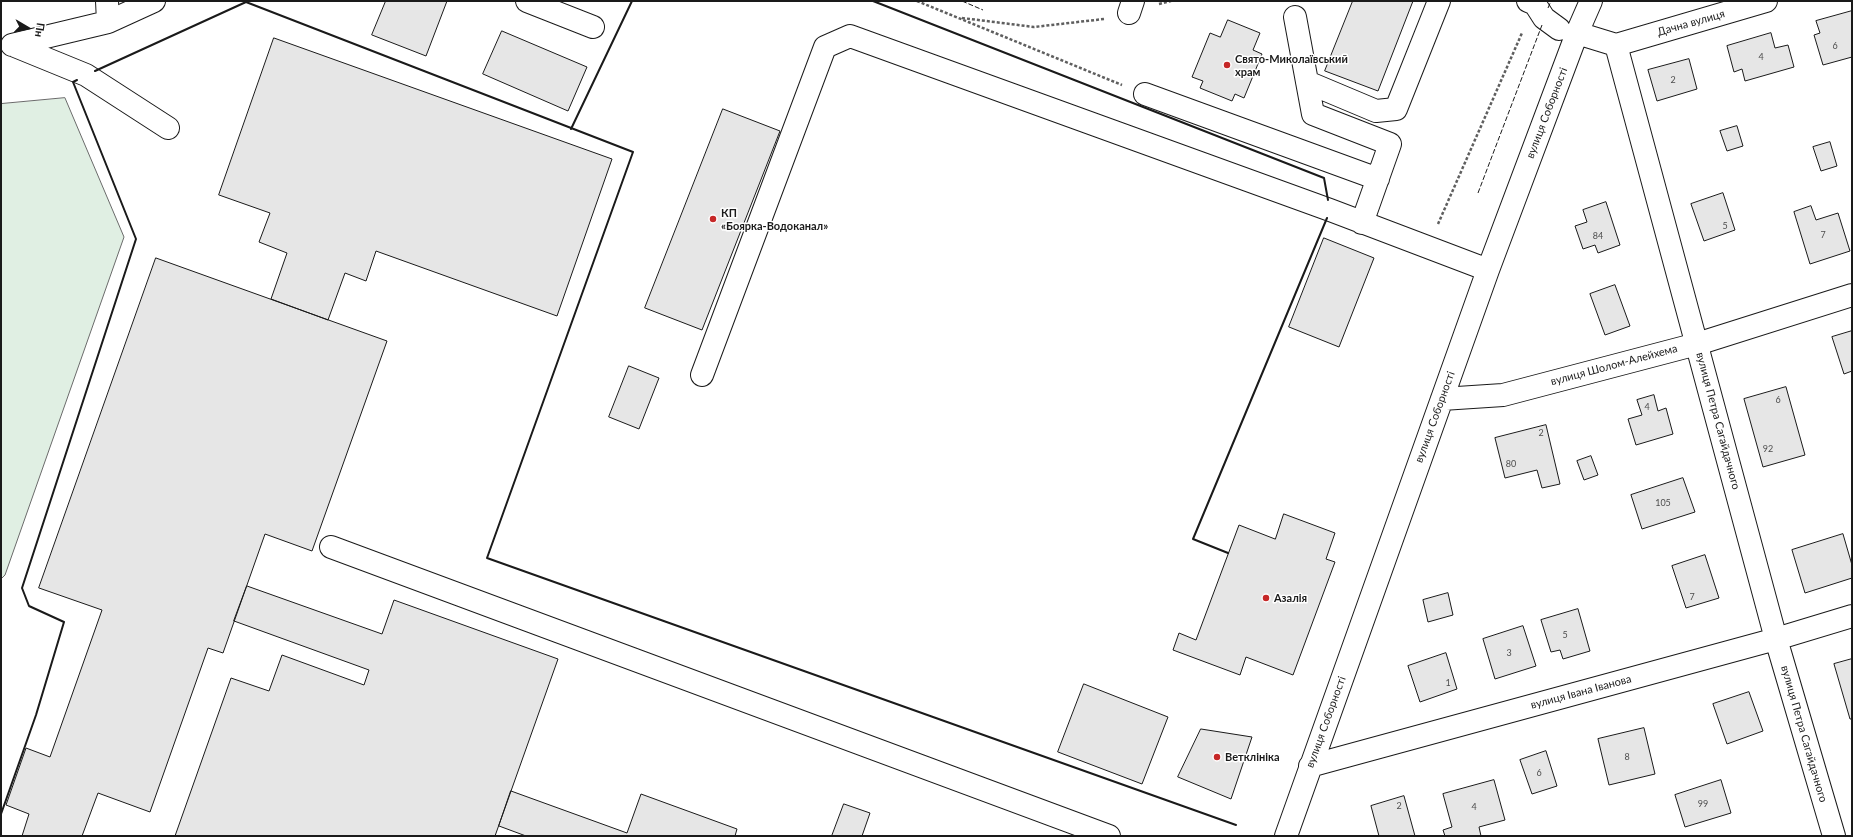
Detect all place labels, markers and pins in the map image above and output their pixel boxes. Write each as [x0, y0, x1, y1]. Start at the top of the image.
place label: Свято-Миколаївський храм [1235, 52, 1348, 78]
marker: Свято-Миколаївський храм [1222, 60, 1232, 70]
place label: КП «Боярка-Водоканал» [721, 206, 828, 232]
marker: КП «Боярка-Водоканал» [708, 214, 718, 224]
place label: Азалія [1274, 591, 1307, 605]
marker: Азалія [1261, 593, 1271, 603]
place label: Ветклініка [1225, 750, 1280, 764]
marker: Ветклініка [1212, 752, 1222, 762]

